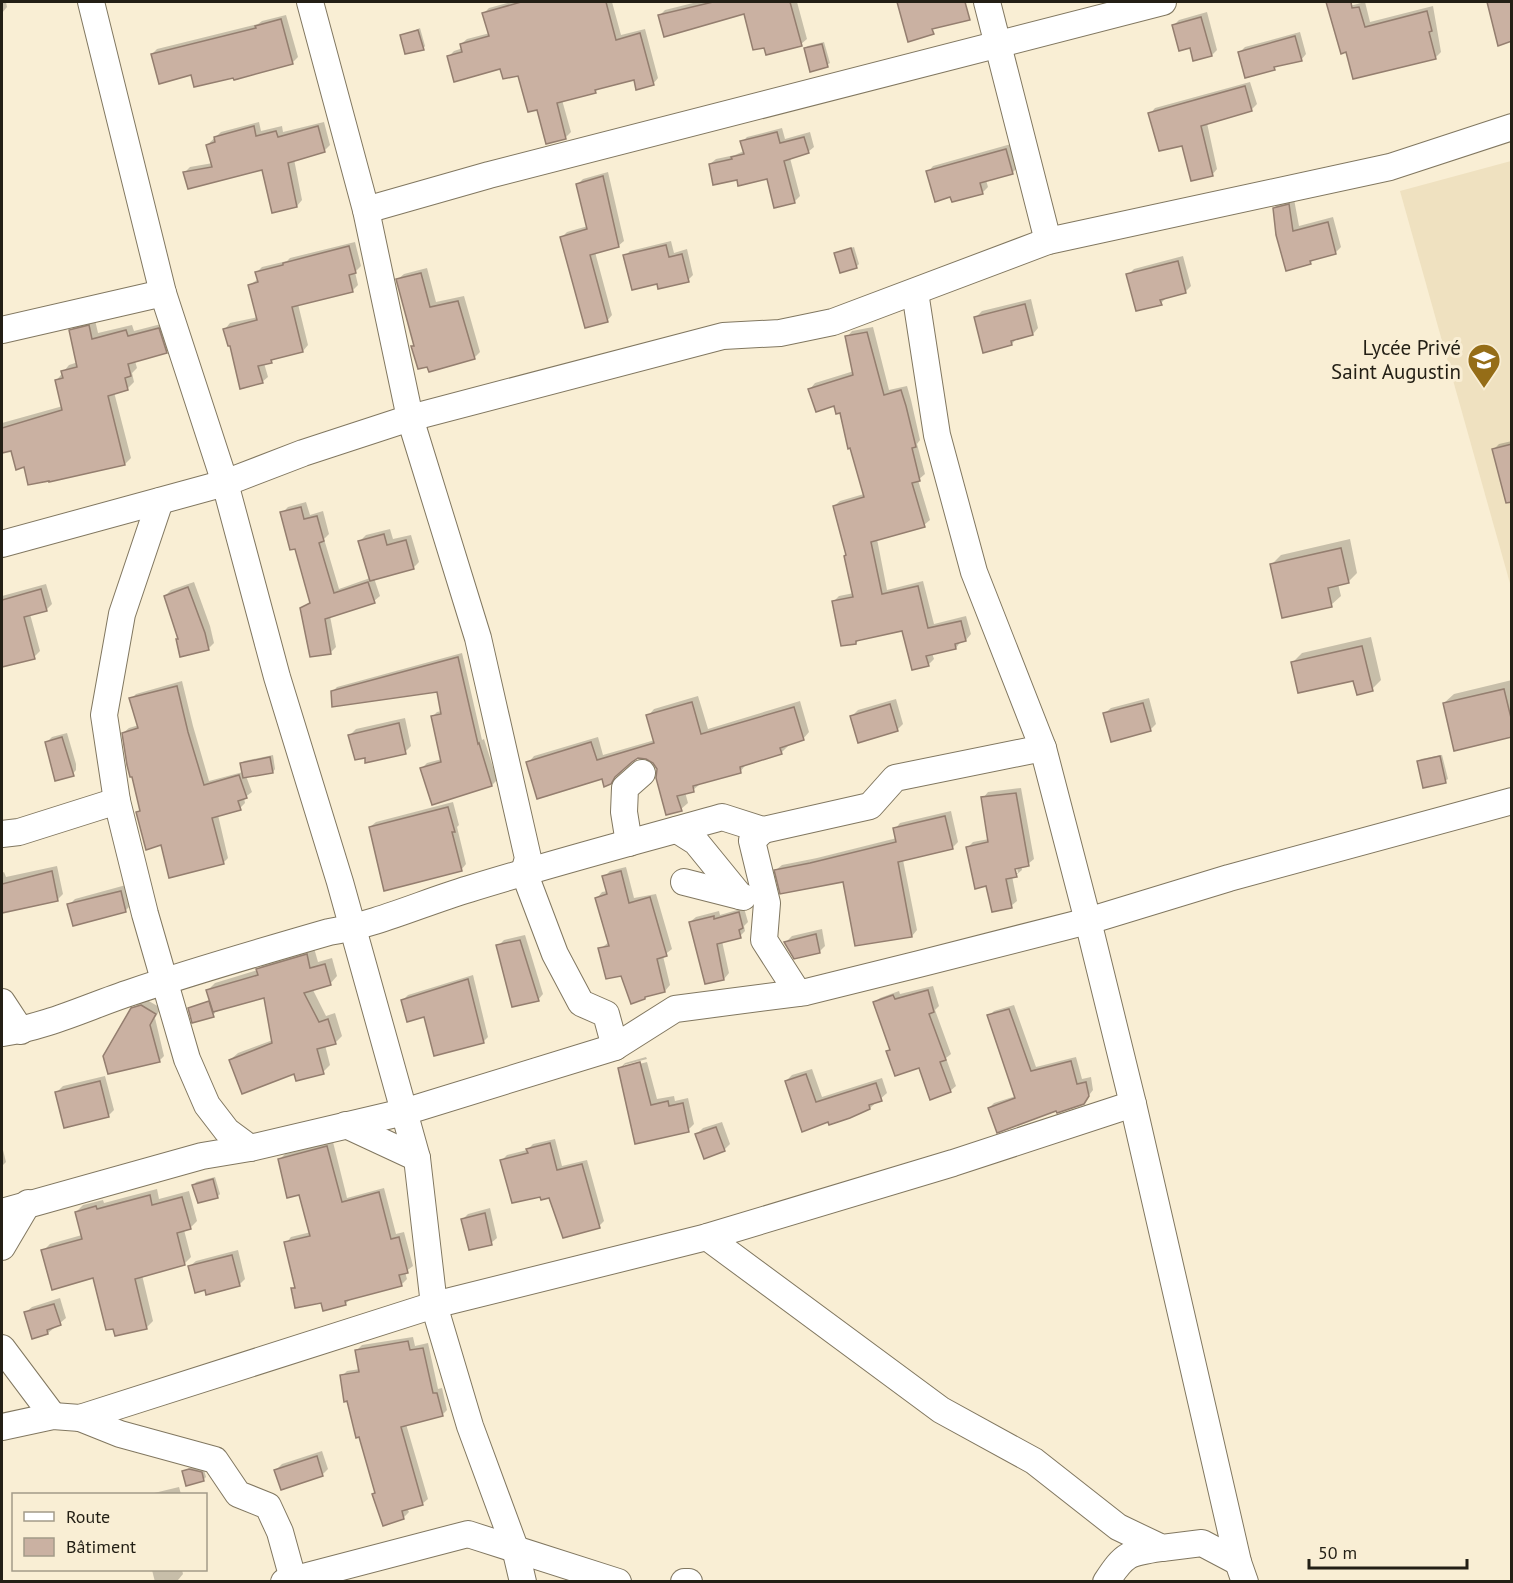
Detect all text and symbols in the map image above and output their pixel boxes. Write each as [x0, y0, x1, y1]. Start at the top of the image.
place label: Lycée Privé Saint Augustin [1331, 334, 1461, 385]
school or university icon: Lycée Privé Saint Augustin [1466, 342, 1502, 389]
legend [12, 1493, 207, 1571]
text: Route [66, 1505, 110, 1528]
scale bar [1309, 1532, 1466, 1570]
text: Bâtiment [66, 1535, 136, 1558]
text: 50 m [1318, 1541, 1357, 1564]

